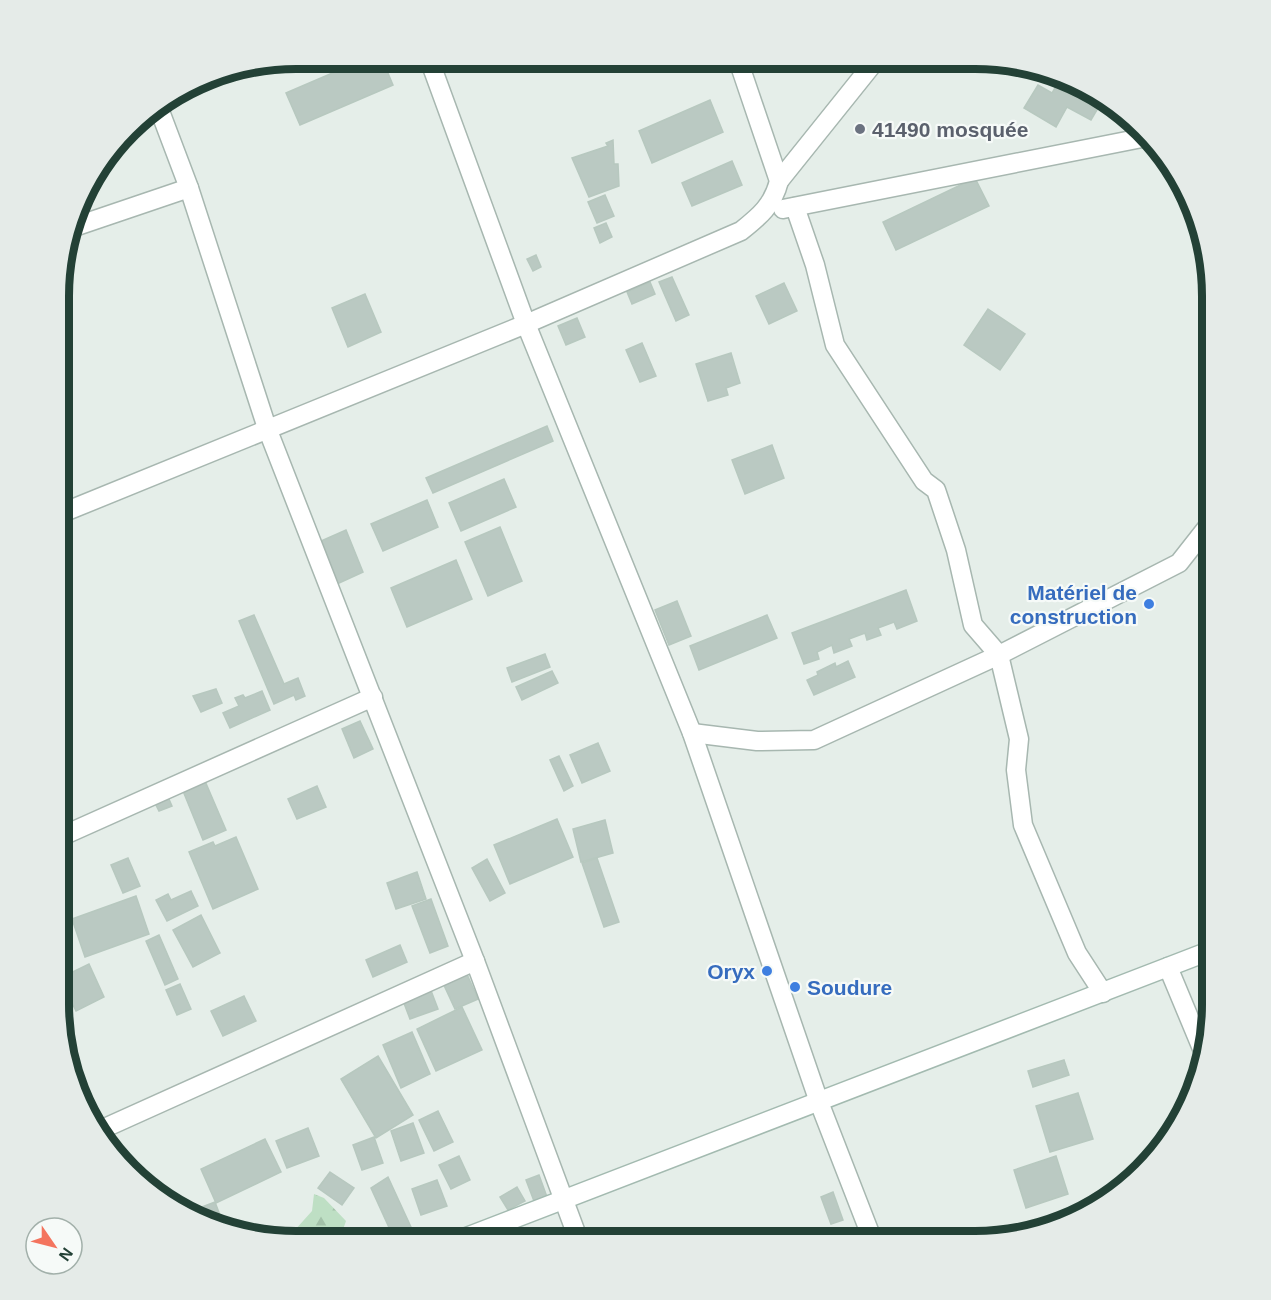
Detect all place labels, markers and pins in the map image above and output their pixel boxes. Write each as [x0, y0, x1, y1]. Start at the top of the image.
place label: 41490 mosquée [872, 118, 1028, 141]
marker: 41490 mosquée [853, 122, 867, 136]
place label: Matériel de construction [1010, 581, 1137, 628]
marker: Matériel de construction [1142, 597, 1156, 611]
place label: Oryx [707, 960, 755, 983]
marker: Oryx [760, 964, 774, 978]
place label: Soudure [807, 976, 892, 999]
marker: Soudure [788, 980, 802, 994]

